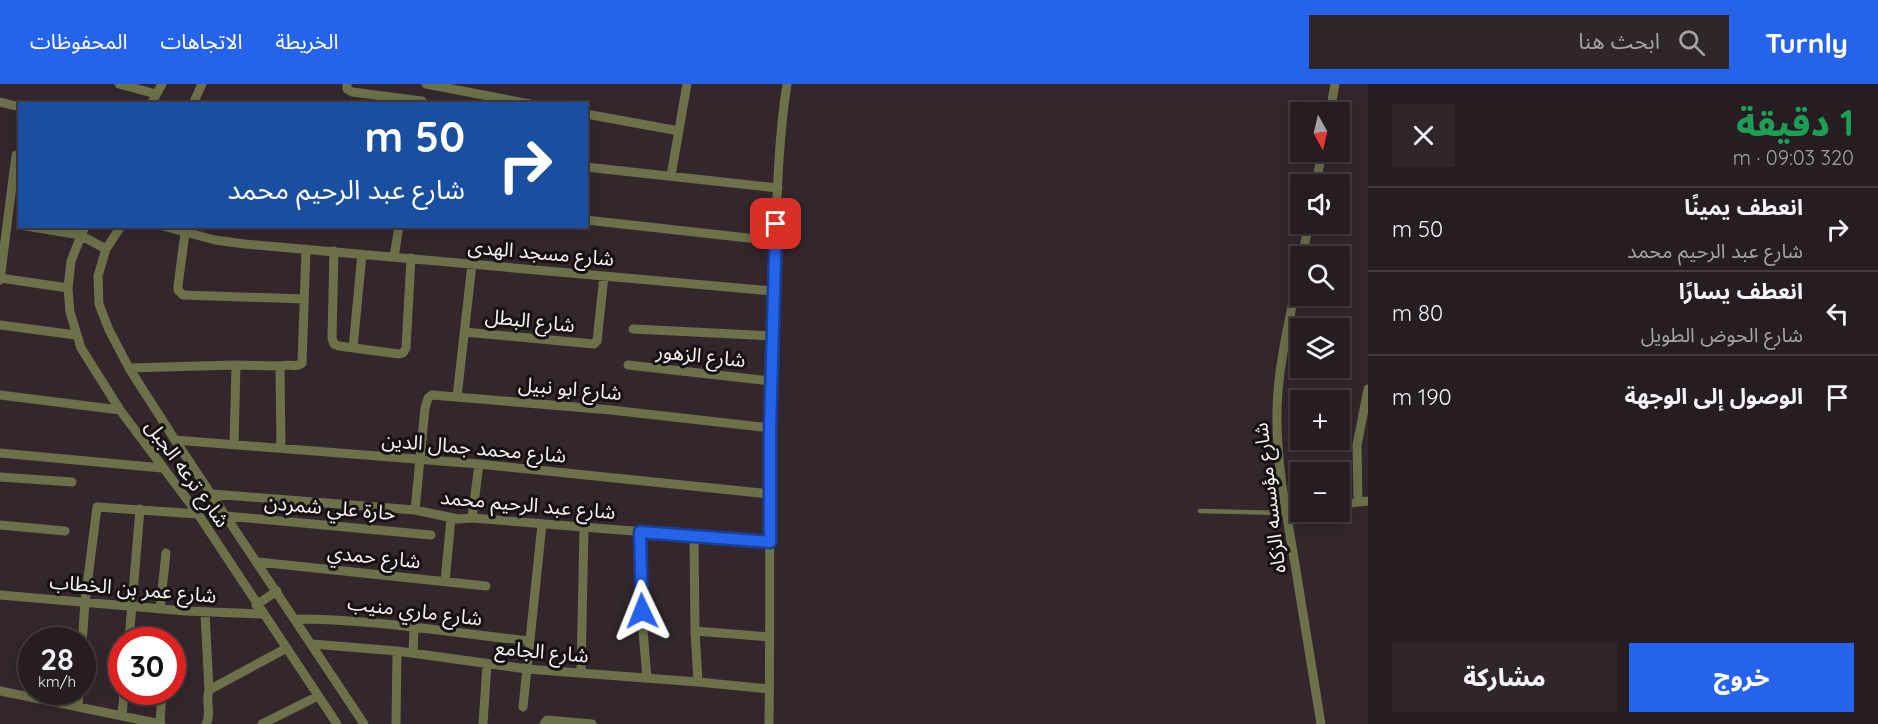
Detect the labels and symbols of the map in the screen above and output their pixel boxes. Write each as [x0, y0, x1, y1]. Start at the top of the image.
north arrow [1290, 102, 1350, 162]
pin [750, 198, 801, 249]
street label: شارع مسجد الهدى [467, 233, 615, 274]
street label: شارع البطل [484, 303, 576, 340]
street label: شارع الزهور [654, 338, 747, 375]
street label: شارع ابو نبيل [517, 371, 623, 408]
street label: شارع ترعه الجبل [138, 414, 236, 534]
street label: شارع مؤسسه الزكاه [1247, 421, 1294, 575]
street label: شارع محمد جمال الدين [380, 426, 567, 471]
street label: شارع عبد الرحيم محمد [439, 484, 617, 527]
street label: حارة علي شمردن [263, 489, 397, 529]
street label: شارع حمدي [326, 539, 422, 577]
street label: شارع عمر بن الخطاب [48, 568, 218, 611]
position arrow [610, 579, 674, 643]
street label: شارع ماري منيب [346, 589, 484, 634]
speed limit sign: 30 [108, 627, 186, 705]
street label: شارع الجامع [494, 634, 590, 671]

